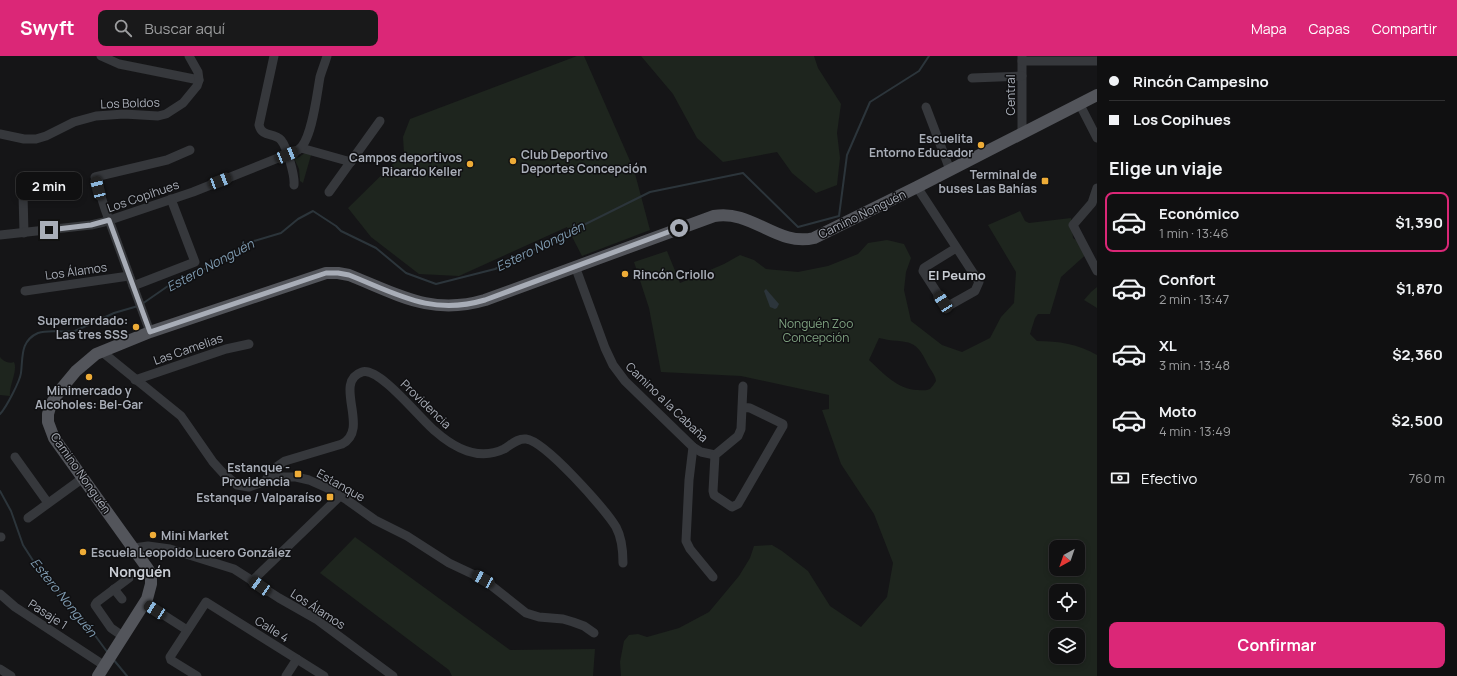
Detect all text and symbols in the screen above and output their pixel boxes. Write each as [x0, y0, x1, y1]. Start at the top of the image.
search box [98, 10, 378, 46]
text: Swyft [20, 15, 74, 41]
icon: search [112, 17, 134, 39]
text: Buscar aquí [144, 18, 225, 39]
text: Mapa [1251, 19, 1287, 38]
text: Capas [1309, 19, 1350, 38]
text: Compartir [1372, 19, 1437, 38]
text: Rincón Campesino [1133, 71, 1269, 92]
street label: Central [1002, 75, 1019, 115]
street label: Los Boldos [100, 93, 160, 113]
text: Los Copihues [1133, 109, 1231, 130]
place label: Escuelita Entorno Educador [869, 130, 973, 161]
marker: Escuelita Entorno Educador [976, 140, 986, 150]
car [274, 145, 300, 165]
place label: Club Deportivo Deportes Concepción [521, 146, 647, 177]
place label: Campos deportivos Ricardo Keller [349, 149, 462, 180]
marker: Club Deportivo Deportes Concepción [508, 156, 518, 166]
text: Elige un viaje [1109, 156, 1223, 180]
marker: Campos deportivos Ricardo Keller [465, 159, 475, 169]
place label: Terminal de buses Las Bahías [939, 166, 1037, 197]
car [207, 171, 233, 191]
callout: 2 min [16, 172, 82, 200]
car [89, 175, 107, 201]
street label: Los Copihues [105, 176, 181, 216]
marker: Terminal de buses Las Bahías [1040, 176, 1050, 186]
text: 2 min [32, 177, 66, 195]
street label: Camino Nonguén [815, 185, 909, 243]
text: Económico [1159, 203, 1239, 224]
icon: car [1111, 204, 1147, 240]
text: $1,390 [1395, 212, 1443, 233]
water label: Estero Nonguén [493, 216, 588, 275]
route start [670, 219, 688, 237]
route end [40, 221, 58, 239]
text: 1 min · 13:46 [1159, 224, 1228, 242]
water label: Estero Nonguén [163, 234, 258, 296]
street label: Los Álamos [44, 258, 108, 284]
place label: Rincón Criollo [633, 266, 714, 283]
district label: El Peumo [928, 266, 986, 284]
marker: Rincón Criollo [620, 269, 630, 279]
text: Confort [1159, 269, 1216, 290]
icon: car [1111, 270, 1147, 306]
text: $1,870 [1396, 278, 1443, 299]
car [931, 289, 955, 315]
text: 2 min · 13:47 [1159, 290, 1229, 308]
place label: Supermerdado: Las tres SSS [37, 312, 128, 343]
park label: Nonguén Zoo Concepción [779, 315, 853, 346]
marker: Supermerdado: Las tres SSS [131, 322, 141, 332]
street label: Las Camelias [151, 329, 225, 369]
text: XL [1159, 335, 1177, 356]
icon: car [1111, 336, 1147, 372]
text: $2,360 [1392, 344, 1443, 365]
text: 3 min · 13:48 [1159, 356, 1230, 374]
street label: Camino a la Cabaña [622, 358, 712, 446]
marker: Minimercado y Alcoholes: Bel-Gar [84, 372, 94, 382]
street label: Providencia [397, 376, 455, 432]
place label: Minimercado y Alcoholes: Bel-Gar [35, 382, 143, 413]
text: Moto [1159, 401, 1196, 422]
icon: car [1111, 402, 1147, 438]
text: $2,500 [1392, 410, 1443, 431]
text: 4 min · 13:49 [1159, 422, 1231, 440]
street label: Camino Nonguén [47, 429, 115, 517]
place label: Estanque - Providencia [222, 459, 290, 490]
street label: Estanque [314, 465, 368, 505]
icon: cash [1109, 467, 1131, 489]
text: Efectivo [1141, 468, 1197, 489]
marker: Estanque - Providencia [293, 469, 303, 479]
text: 760 m [1409, 469, 1445, 487]
place label: Estanque / Valparaíso [196, 489, 322, 506]
marker: Estanque / Valparaíso [325, 492, 335, 502]
place label: Mini Market [161, 527, 229, 544]
marker: Mini Market [148, 530, 158, 540]
north arrow [1049, 540, 1085, 576]
map controls [1049, 540, 1085, 664]
place label: Escuela Leopoldo Lucero González [91, 544, 291, 561]
marker: Escuela Leopoldo Lucero González [78, 547, 88, 557]
water label: Estero Nonguén [27, 554, 102, 641]
district label: Nonguén [109, 562, 171, 581]
car [470, 568, 496, 590]
car [247, 574, 273, 598]
button: locate [1049, 584, 1085, 620]
street label: Los Álamos [287, 585, 349, 633]
street label: Pasaje 1 [25, 595, 71, 633]
car [142, 598, 168, 622]
street label: Calle 4 [252, 612, 292, 646]
button: Confirmar [1109, 622, 1445, 668]
button: layers [1049, 628, 1085, 664]

